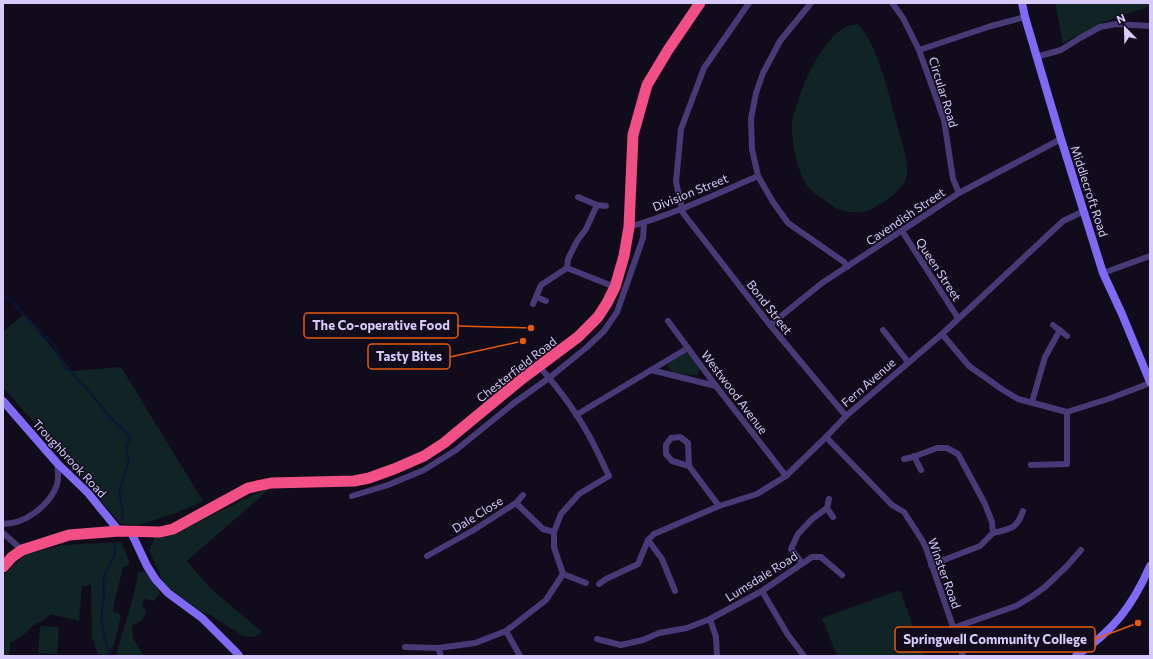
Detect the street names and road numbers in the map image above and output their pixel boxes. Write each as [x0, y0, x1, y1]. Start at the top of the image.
street label: Circular Road [927, 55, 961, 129]
street label: Middlecroft Road [1069, 143, 1111, 239]
street label: Division Street [650, 171, 730, 213]
street label: Cavendish Street [863, 184, 947, 248]
street label: Queen Street [913, 235, 965, 303]
street label: Bond Street [744, 277, 796, 337]
street label: Chesterfield Road [473, 334, 559, 404]
street label: Westwood Avenue [699, 347, 771, 437]
street label: Fern Avenue [838, 355, 898, 409]
street label: Troughbrook Road [30, 416, 110, 500]
street label: Dale Close [449, 493, 505, 535]
street label: Winster Road [926, 536, 964, 610]
street label: Lumsdale Road [722, 548, 800, 604]

